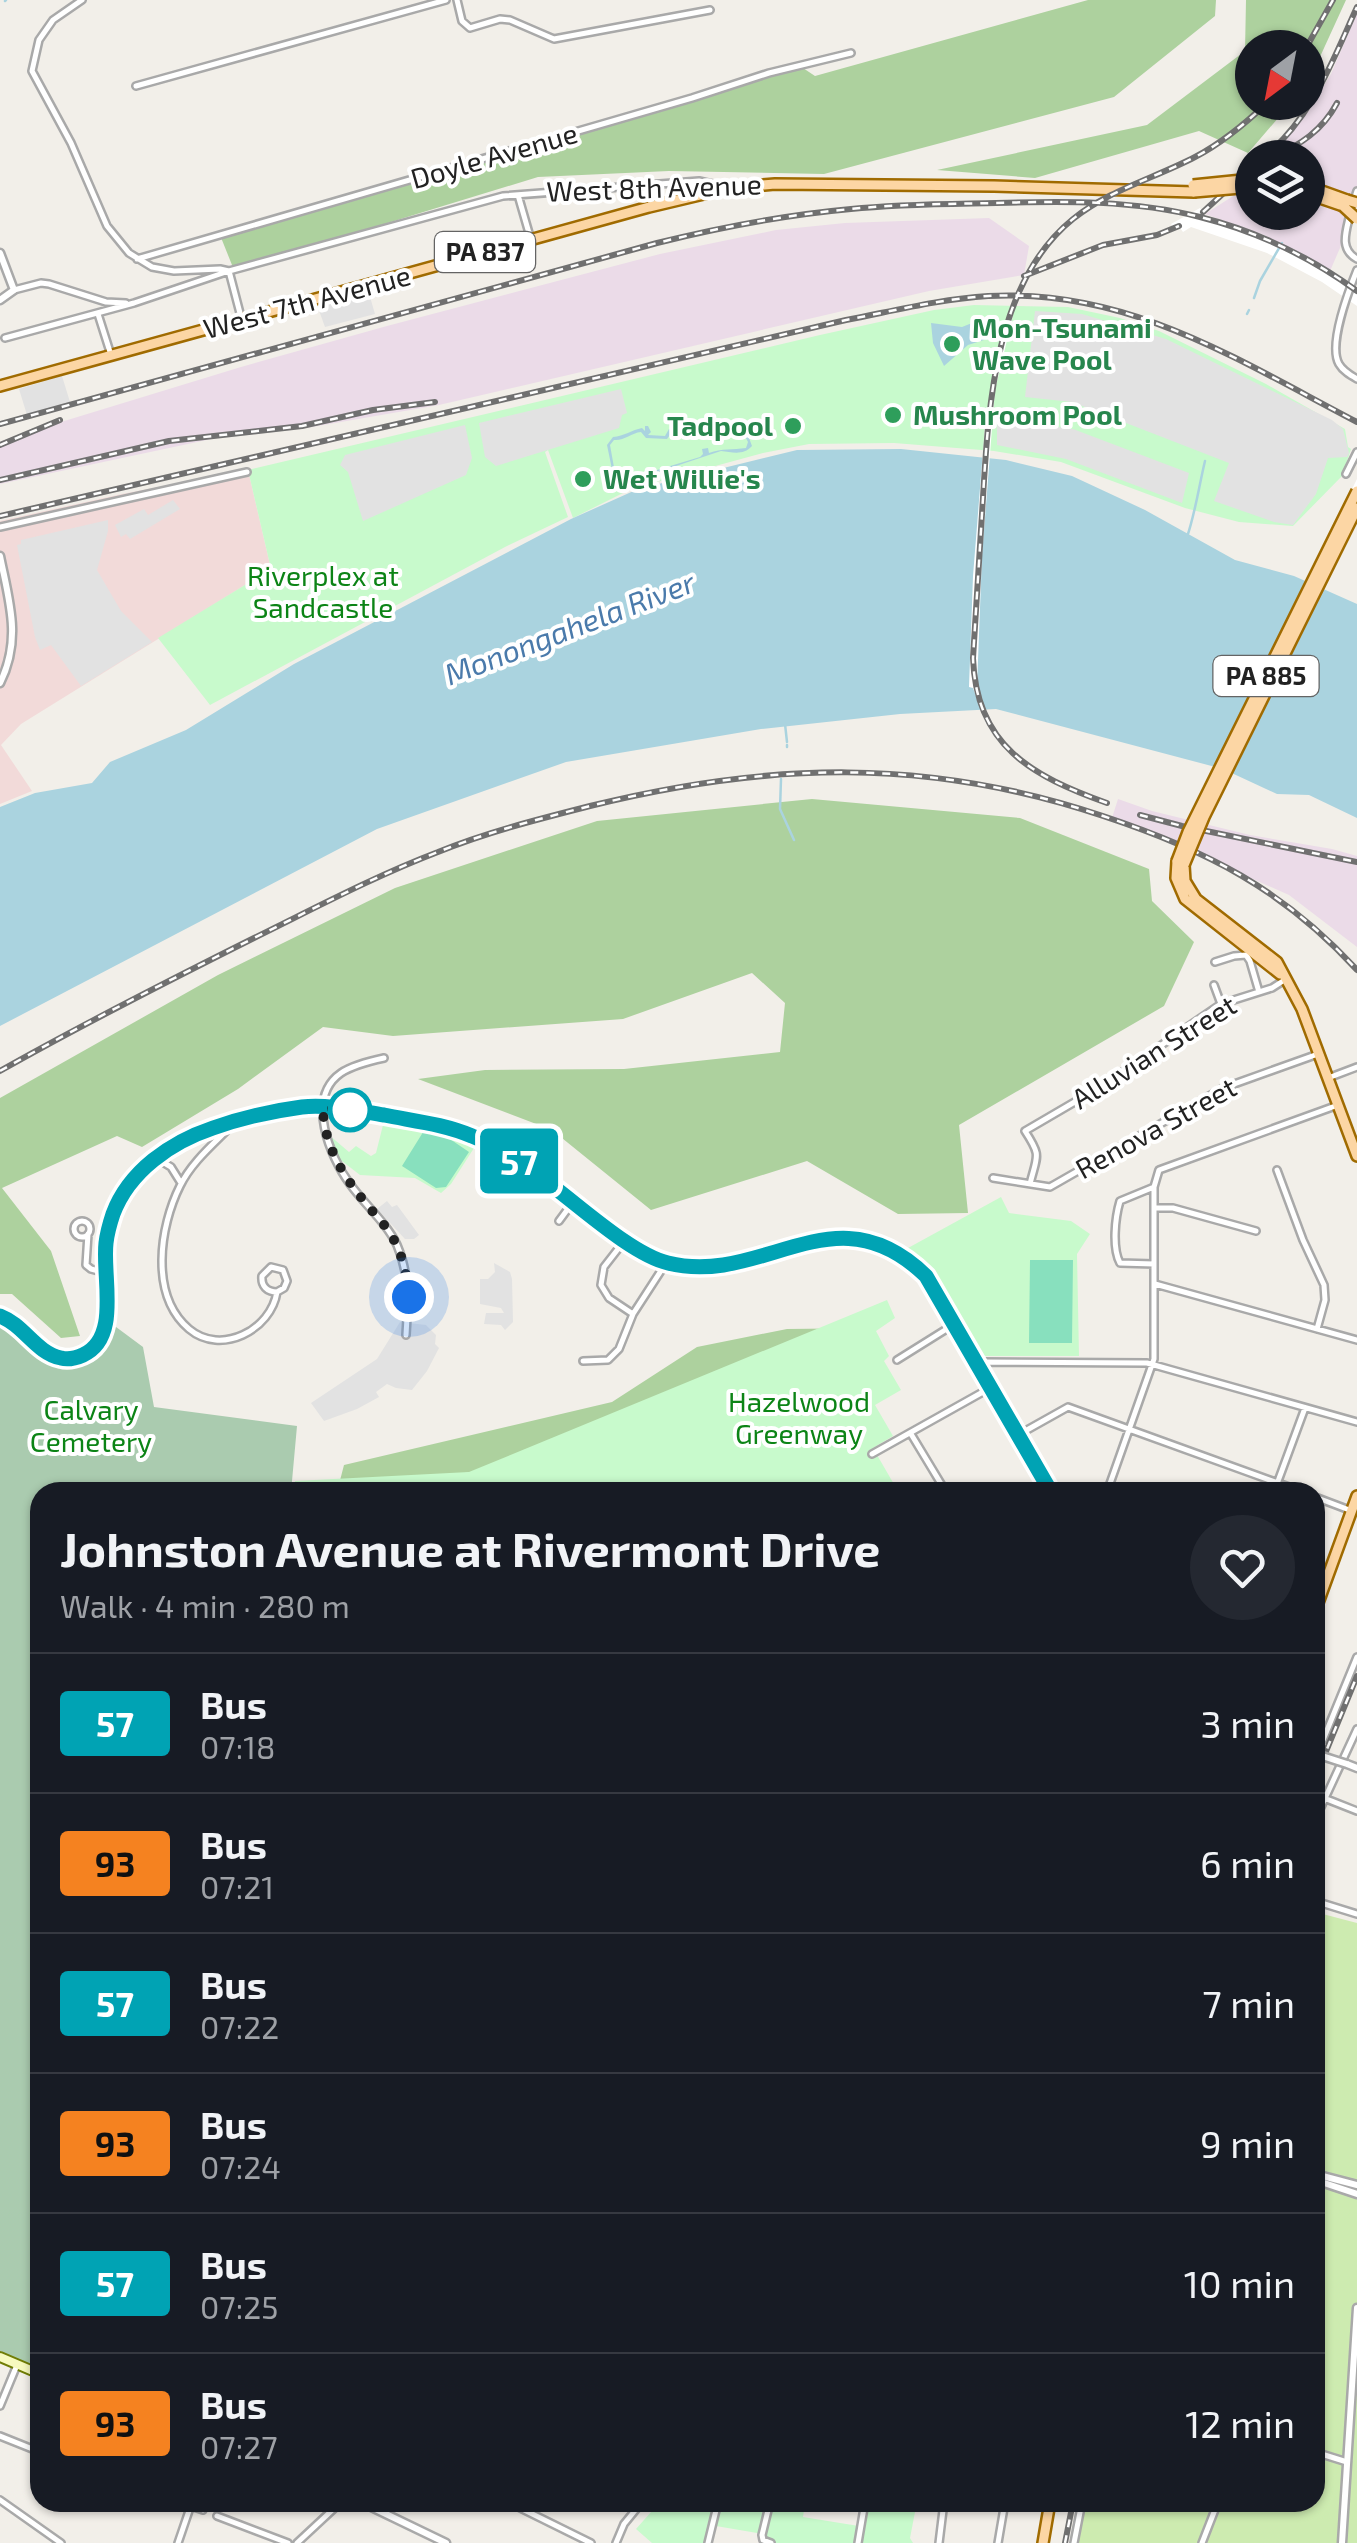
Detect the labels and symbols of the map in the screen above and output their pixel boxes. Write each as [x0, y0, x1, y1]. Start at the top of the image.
north arrow [1235, 30, 1325, 120]
street label: Doyle Avenue [406, 115, 581, 195]
street label: West 8th Avenue [546, 166, 762, 208]
road number: PA 837 [435, 232, 535, 272]
street label: West 7th Avenue [200, 257, 414, 345]
place label: Mon-Tsunami Wave Pool [972, 310, 1152, 376]
marker: Mon-Tsunami Wave Pool [941, 333, 963, 355]
place label: Mushroom Pool [913, 397, 1123, 431]
marker: Mushroom Pool [882, 404, 904, 426]
place label: Tadpool [667, 408, 774, 442]
marker: Tadpool [782, 415, 804, 437]
place label: Wet Willie's [603, 461, 761, 495]
marker: Wet Willie's [572, 468, 594, 490]
park label: Riverplex at Sandcastle [247, 558, 399, 624]
water label: Monongahela River [439, 562, 701, 691]
road number: PA 885 [1214, 656, 1318, 696]
street label: Alluvian Street [1065, 987, 1242, 1115]
street label: Renova Street [1069, 1069, 1242, 1185]
unlabelled marker [329, 1089, 371, 1131]
line badge: 57 [474, 1128, 564, 1194]
your location [384, 1272, 434, 1322]
park label: Hazelwood Greenway [728, 1384, 870, 1450]
park label: Calvary Cemetery [30, 1392, 152, 1458]

